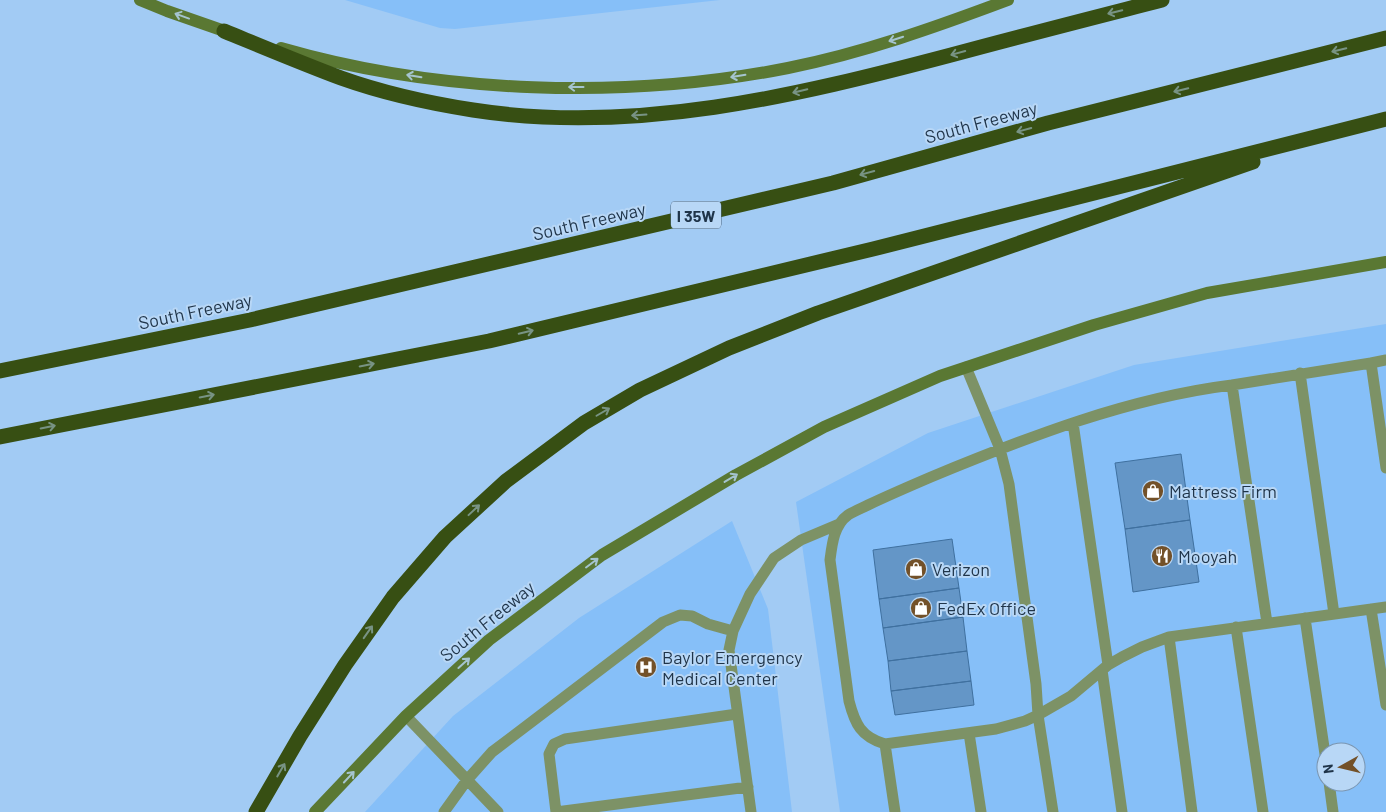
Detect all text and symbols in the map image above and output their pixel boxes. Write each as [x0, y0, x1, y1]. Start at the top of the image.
one-way arrow [1107, 8, 1123, 17]
one-way arrow [174, 11, 190, 21]
one-way arrow [888, 35, 904, 45]
one-way arrow [1331, 45, 1347, 55]
one-way arrow [950, 49, 966, 58]
one-way arrow [406, 70, 422, 80]
one-way arrow [730, 71, 746, 81]
one-way arrow [568, 82, 584, 92]
one-way arrow [1174, 85, 1190, 95]
one-way arrow [792, 87, 808, 96]
street label: South Freeway [922, 96, 1040, 148]
one-way arrow [632, 110, 648, 120]
one-way arrow [1016, 126, 1032, 135]
one-way arrow [860, 169, 876, 178]
street label: South Freeway [530, 197, 648, 245]
road number: I 35W [671, 202, 721, 228]
street label: South Freeway [136, 288, 254, 334]
one-way arrow [517, 327, 533, 336]
one-way arrow [358, 359, 374, 369]
one-way arrow [199, 391, 215, 400]
one-way arrow [595, 406, 609, 416]
one-way arrow [39, 422, 55, 431]
one-way arrow [724, 473, 738, 483]
shop icon: Mattress Firm [1141, 479, 1165, 503]
place label: Mattress Firm [1169, 480, 1277, 502]
one-way arrow [468, 505, 481, 516]
restaurant icon: Mooyah [1150, 544, 1174, 568]
place label: Mooyah [1178, 545, 1237, 567]
shop icon: Verizon [904, 557, 928, 581]
one-way arrow [585, 558, 599, 568]
place label: Verizon [932, 558, 990, 580]
street label: South Freeway [435, 576, 539, 666]
shop icon: FedEx Office [909, 596, 933, 620]
place label: FedEx Office [937, 597, 1036, 619]
one-way arrow [363, 626, 373, 640]
place label: Baylor Emergency Medical Center [662, 646, 803, 689]
hospital icon: Baylor Emergency Medical Center [634, 655, 658, 679]
one-way arrow [458, 657, 471, 669]
north arrow [1316, 742, 1366, 792]
one-way arrow [276, 763, 286, 777]
text: N [1319, 763, 1337, 775]
one-way arrow [343, 770, 355, 783]

